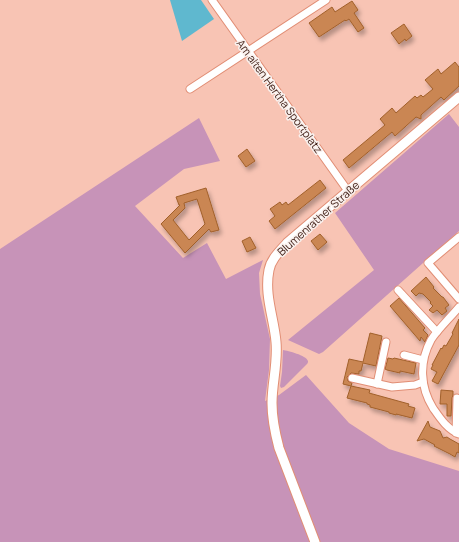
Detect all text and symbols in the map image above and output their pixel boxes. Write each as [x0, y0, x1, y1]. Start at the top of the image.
street label: Am alten Hertha Sportplatz [234, 36, 326, 156]
street label: Blumenrather Straße [274, 177, 363, 259]

